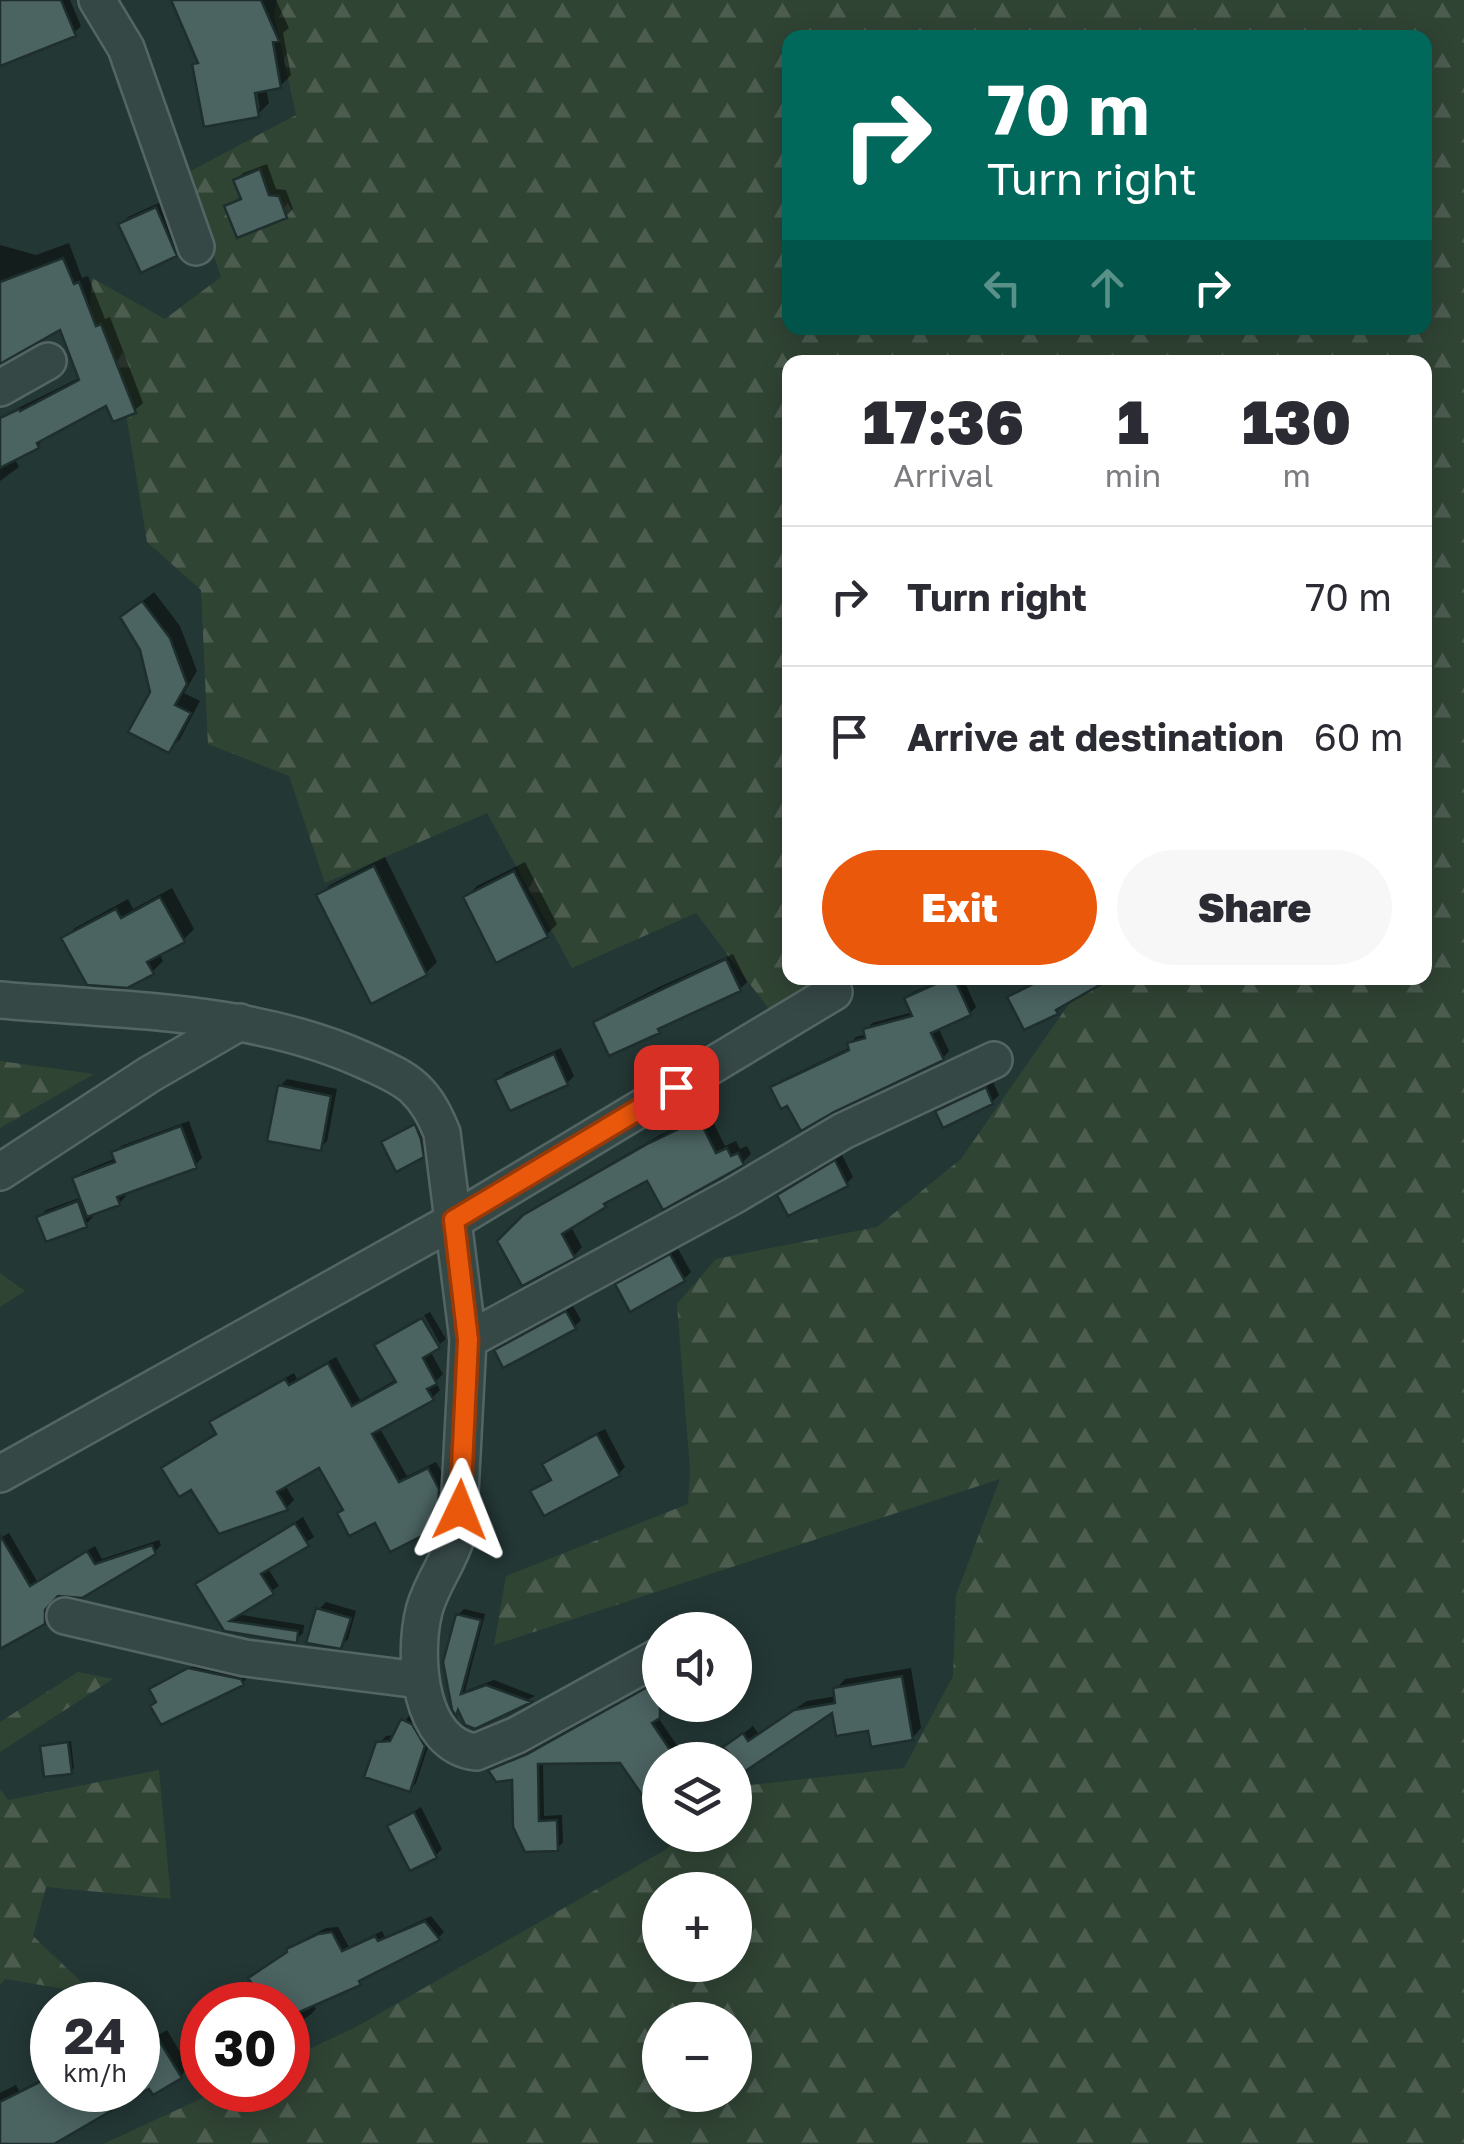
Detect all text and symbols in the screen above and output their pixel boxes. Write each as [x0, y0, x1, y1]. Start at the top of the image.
text: 70 m [987, 66, 1149, 150]
icon: right [822, 70, 952, 200]
text: Turn right [987, 151, 1197, 205]
icon: left [975, 260, 1030, 315]
icon: ahead [1080, 260, 1135, 315]
icon: right [1185, 260, 1240, 315]
text: 17:36 [863, 385, 1024, 457]
text: 1 [1117, 385, 1149, 457]
text: 130 [1242, 385, 1351, 457]
text: Arrival [893, 456, 993, 494]
text: min [1105, 456, 1161, 494]
text: m [1282, 456, 1311, 494]
icon: right [822, 569, 877, 624]
text: Turn right [907, 574, 1087, 619]
text: 70 m [1305, 574, 1392, 619]
icon: arrive [822, 709, 877, 764]
text: Arrive at destination [907, 714, 1284, 759]
text: 60 m [1314, 714, 1403, 759]
button: Exit [822, 850, 1097, 965]
button: Share [1117, 850, 1392, 965]
pin [634, 1045, 719, 1130]
icon: arrive [649, 1060, 704, 1115]
position arrow [408, 1458, 512, 1562]
map controls [642, 1612, 752, 2112]
button: sound [642, 1612, 752, 1722]
button: layers [642, 1742, 752, 1852]
button: + [642, 1872, 752, 1982]
speed limit sign: 30 [180, 1982, 310, 2112]
button: − [642, 2002, 752, 2112]
text: 24 [64, 2005, 126, 2065]
text: km/h [63, 2057, 127, 2088]

